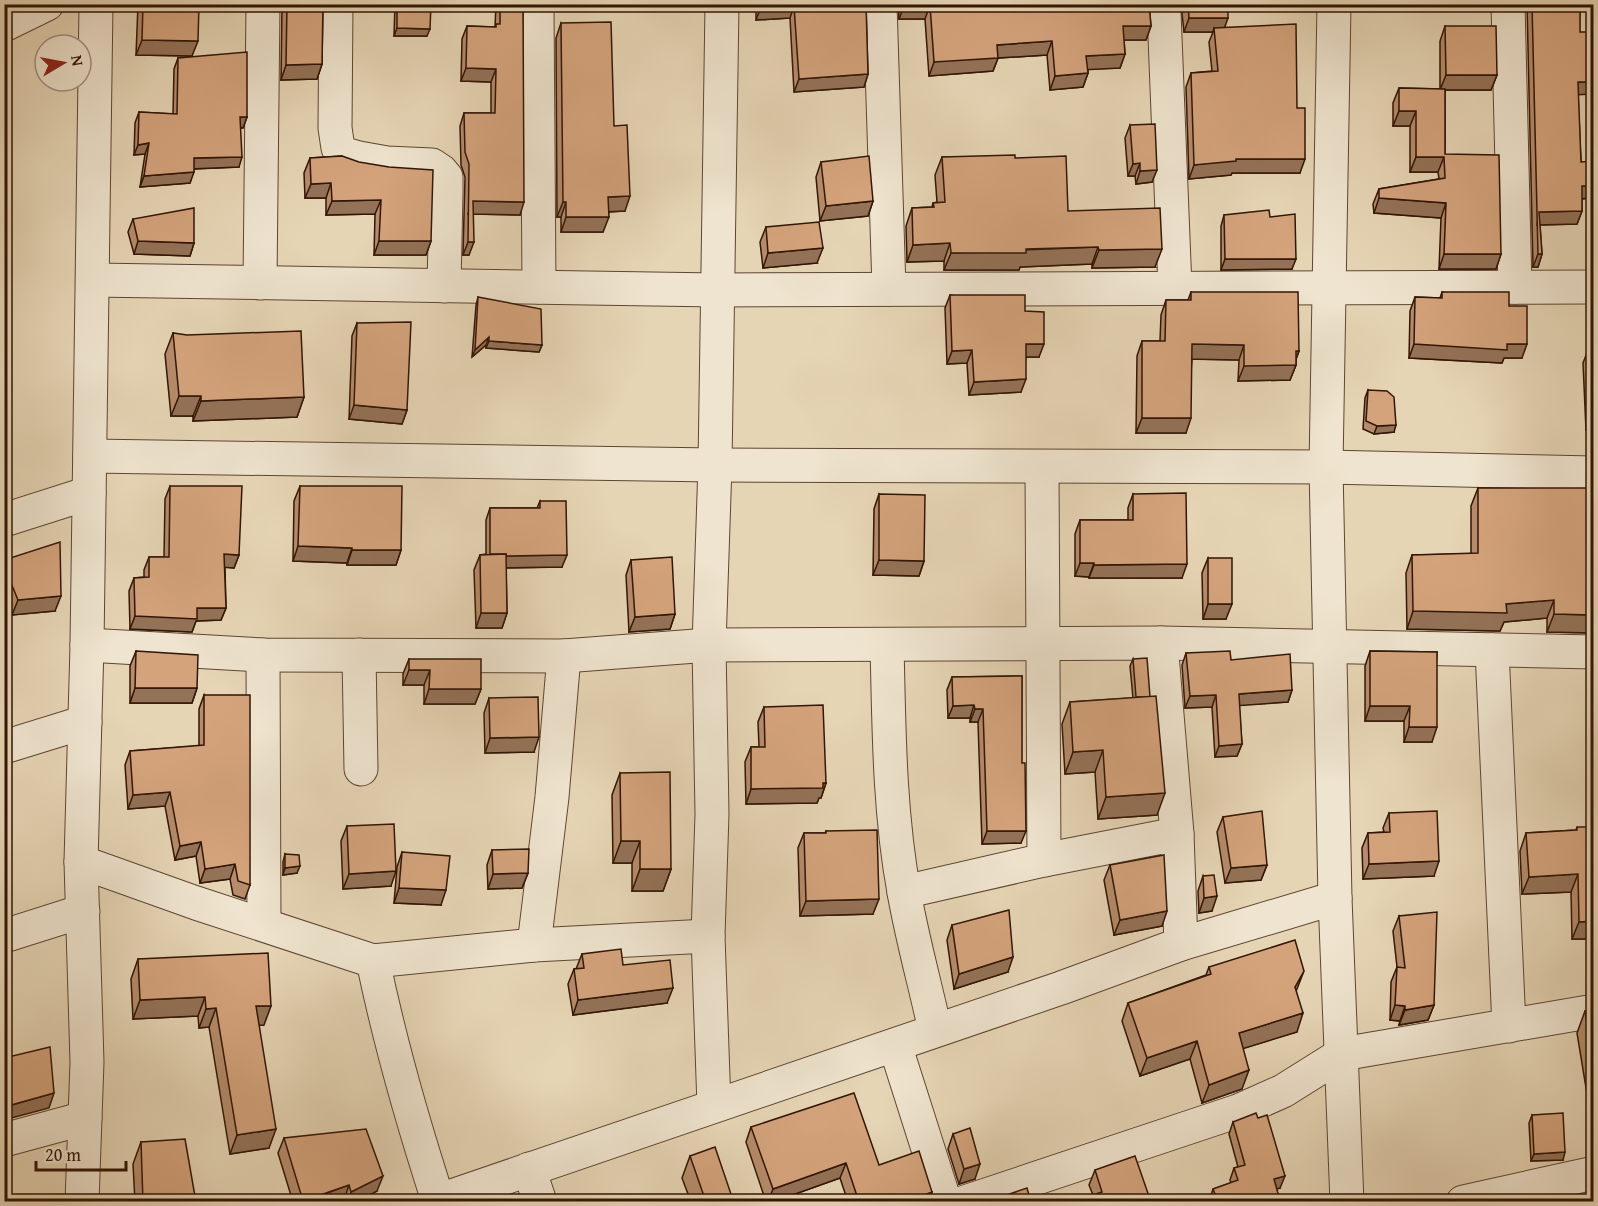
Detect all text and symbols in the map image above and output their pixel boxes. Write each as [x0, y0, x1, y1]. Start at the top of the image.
north arrow [33, 33, 93, 93]
text: N [65, 53, 91, 68]
scale bar [36, 1134, 126, 1172]
text: 20 m [45, 1141, 81, 1168]

